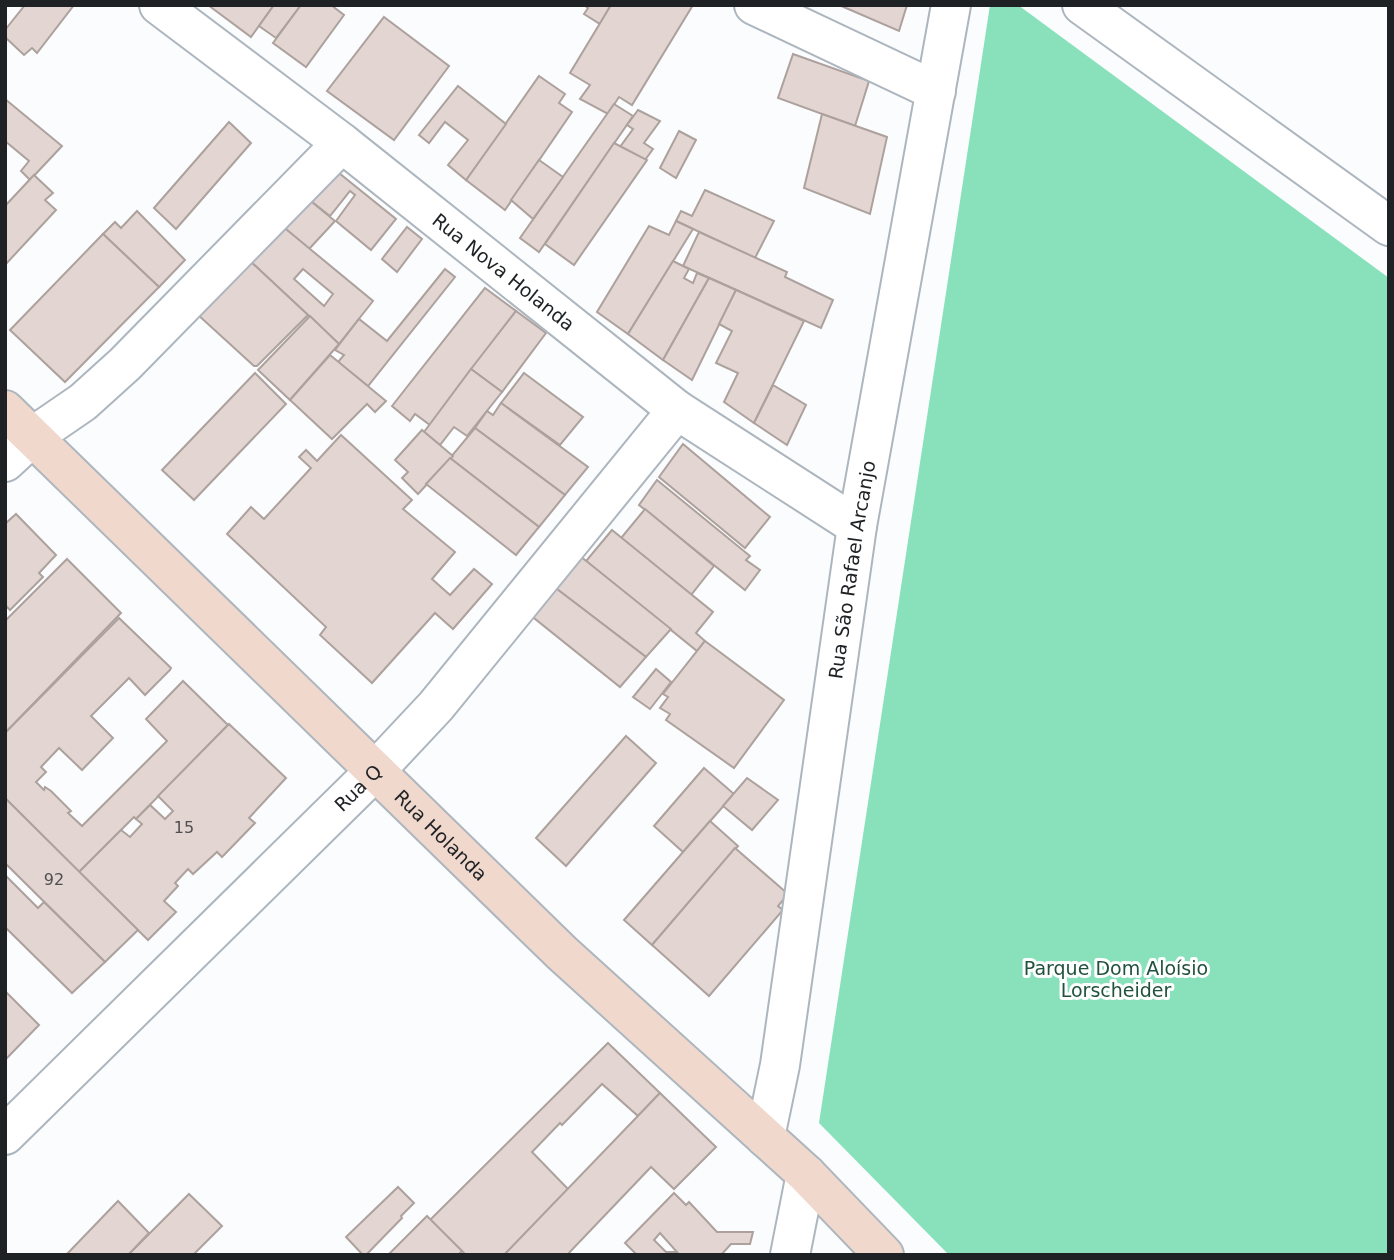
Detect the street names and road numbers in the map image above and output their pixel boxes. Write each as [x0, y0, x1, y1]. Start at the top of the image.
street label: Rua Nova Holanda [428, 209, 579, 335]
street label: Rua São Rafael Arcanjo [824, 459, 880, 680]
street label: Rua Q [330, 760, 386, 816]
street label: Rua Holanda [390, 785, 492, 885]

